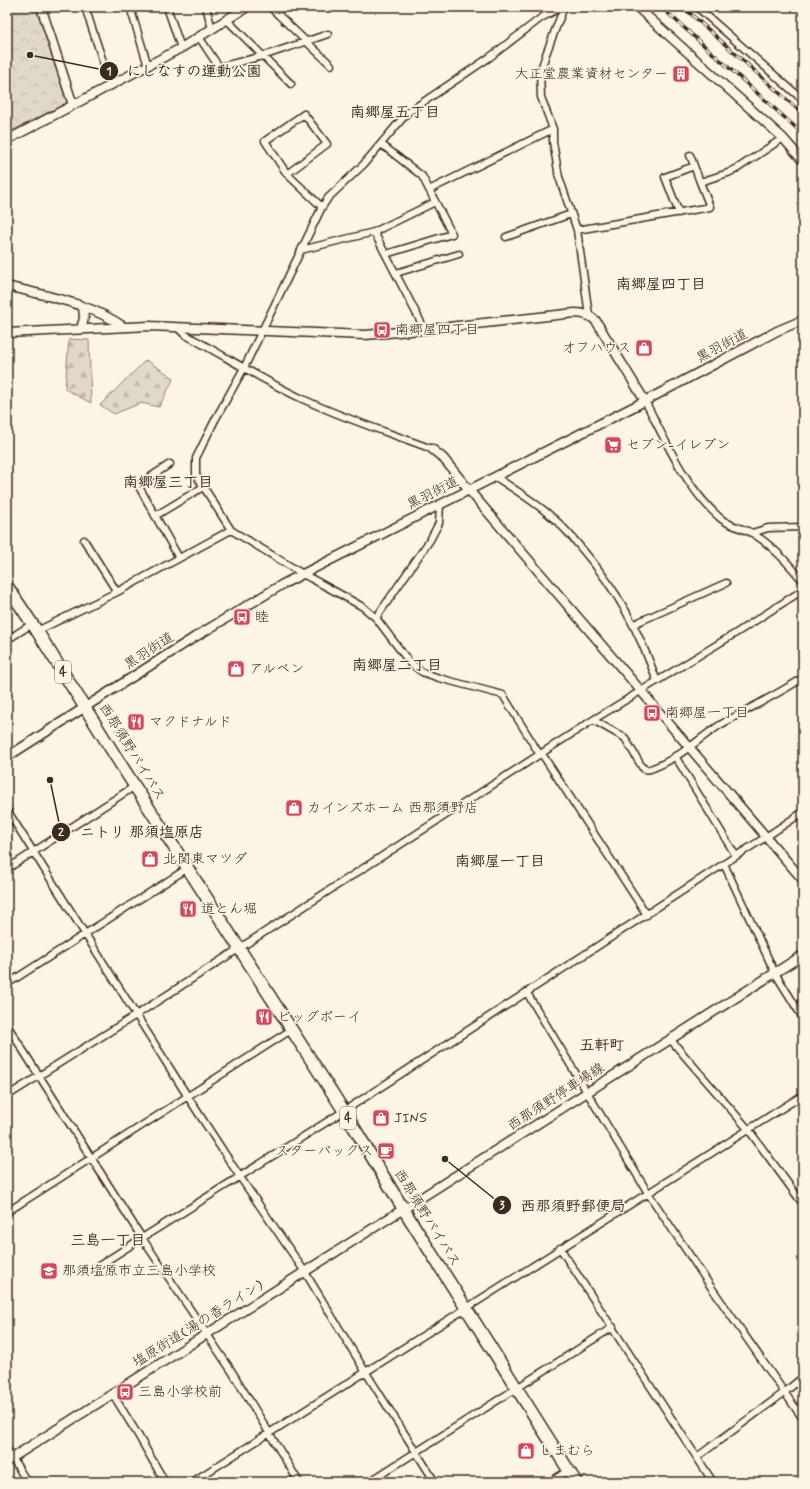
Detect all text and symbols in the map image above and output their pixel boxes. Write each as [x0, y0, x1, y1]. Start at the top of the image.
callout: にしなすの運動公園 [99, 58, 270, 85]
text: にしなすの運動公園 [126, 62, 262, 82]
text: 1 [106, 64, 112, 80]
building icon: 大正堂農業資材センター [671, 64, 691, 84]
place label: 大正堂農業資材センター [515, 65, 668, 83]
district label: 南郷屋五丁目 [350, 103, 440, 123]
district label: 南郷屋四丁目 [616, 275, 706, 295]
bus stop icon: 南郷屋四丁目 [372, 320, 392, 340]
place label: 南郷屋四丁目 [395, 321, 479, 339]
street label: 黒羽街道 [693, 325, 751, 367]
shop icon: オフハウス [634, 338, 654, 358]
place label: オフハウス [562, 339, 631, 357]
supermarket icon: セブン-イレブン [603, 435, 623, 455]
place label: セブン-イレブン [626, 436, 730, 454]
street label: 黒羽街道 [404, 472, 462, 514]
district label: 南郷屋三丁目 [123, 473, 213, 493]
bus stop icon: 睦 [232, 607, 252, 627]
place label: 睦 [255, 608, 269, 626]
street label: 黒羽街道 [121, 628, 177, 674]
district label: 南郷屋二丁目 [352, 656, 442, 676]
shop icon: アルペン [226, 659, 246, 679]
place label: アルペン [249, 660, 304, 678]
road number: 4 [55, 661, 71, 683]
street label: 西那須野バイパス [95, 700, 169, 804]
bus stop icon: 南郷屋一丁目 [642, 703, 662, 723]
place label: 南郷屋一丁目 [665, 704, 749, 722]
restaurant icon: マクドナルド [126, 712, 146, 732]
place label: マクドナルド [149, 713, 232, 731]
shop icon: カインズホーム 西那須野店 [284, 798, 304, 818]
place label: カインズホーム 西那須野店 [307, 799, 478, 817]
callout: ニトリ 那須塩原店 [51, 818, 212, 845]
text: ニトリ 那須塩原店 [80, 823, 204, 843]
text: 2 [58, 825, 64, 841]
shop icon: 北関東マツダ [140, 849, 160, 869]
place label: 北関東マツダ [163, 850, 247, 868]
district label: 南郷屋一丁目 [455, 852, 545, 872]
restaurant icon: 道とん堀 [178, 899, 198, 919]
place label: 道とん堀 [201, 900, 257, 918]
restaurant icon: ビッグボーイ [254, 1007, 274, 1027]
place label: ビッグボーイ [277, 1008, 361, 1026]
district label: 五軒町 [579, 1036, 625, 1056]
street label: 西那須野停車場線 [504, 1059, 608, 1135]
road number: 4 [340, 1107, 356, 1129]
shop icon: JINS [371, 1108, 391, 1128]
place label: JINS [394, 1109, 427, 1127]
cafe icon: スターバックス [376, 1141, 396, 1161]
place label: スターバックス [275, 1142, 373, 1160]
street label: 西那須野バイパス [390, 1166, 464, 1270]
callout: 西那須野郵便局 [492, 1192, 633, 1219]
text: 西那須野郵便局 [520, 1197, 626, 1217]
text: 3 [499, 1198, 505, 1214]
district label: 三島一丁目 [70, 1231, 146, 1251]
school or university icon: 那須塩原市立三島小学校 [39, 1261, 59, 1281]
place label: 那須塩原市立三島小学校 [62, 1262, 216, 1280]
street label: 塩原街道(湯の香ライン) [129, 1277, 267, 1371]
bus stop icon: 三島小学校前 [115, 1382, 135, 1402]
place label: 三島小学校前 [138, 1383, 222, 1401]
shop icon: しまむら [516, 1441, 536, 1461]
place label: しまむら [539, 1442, 595, 1460]

